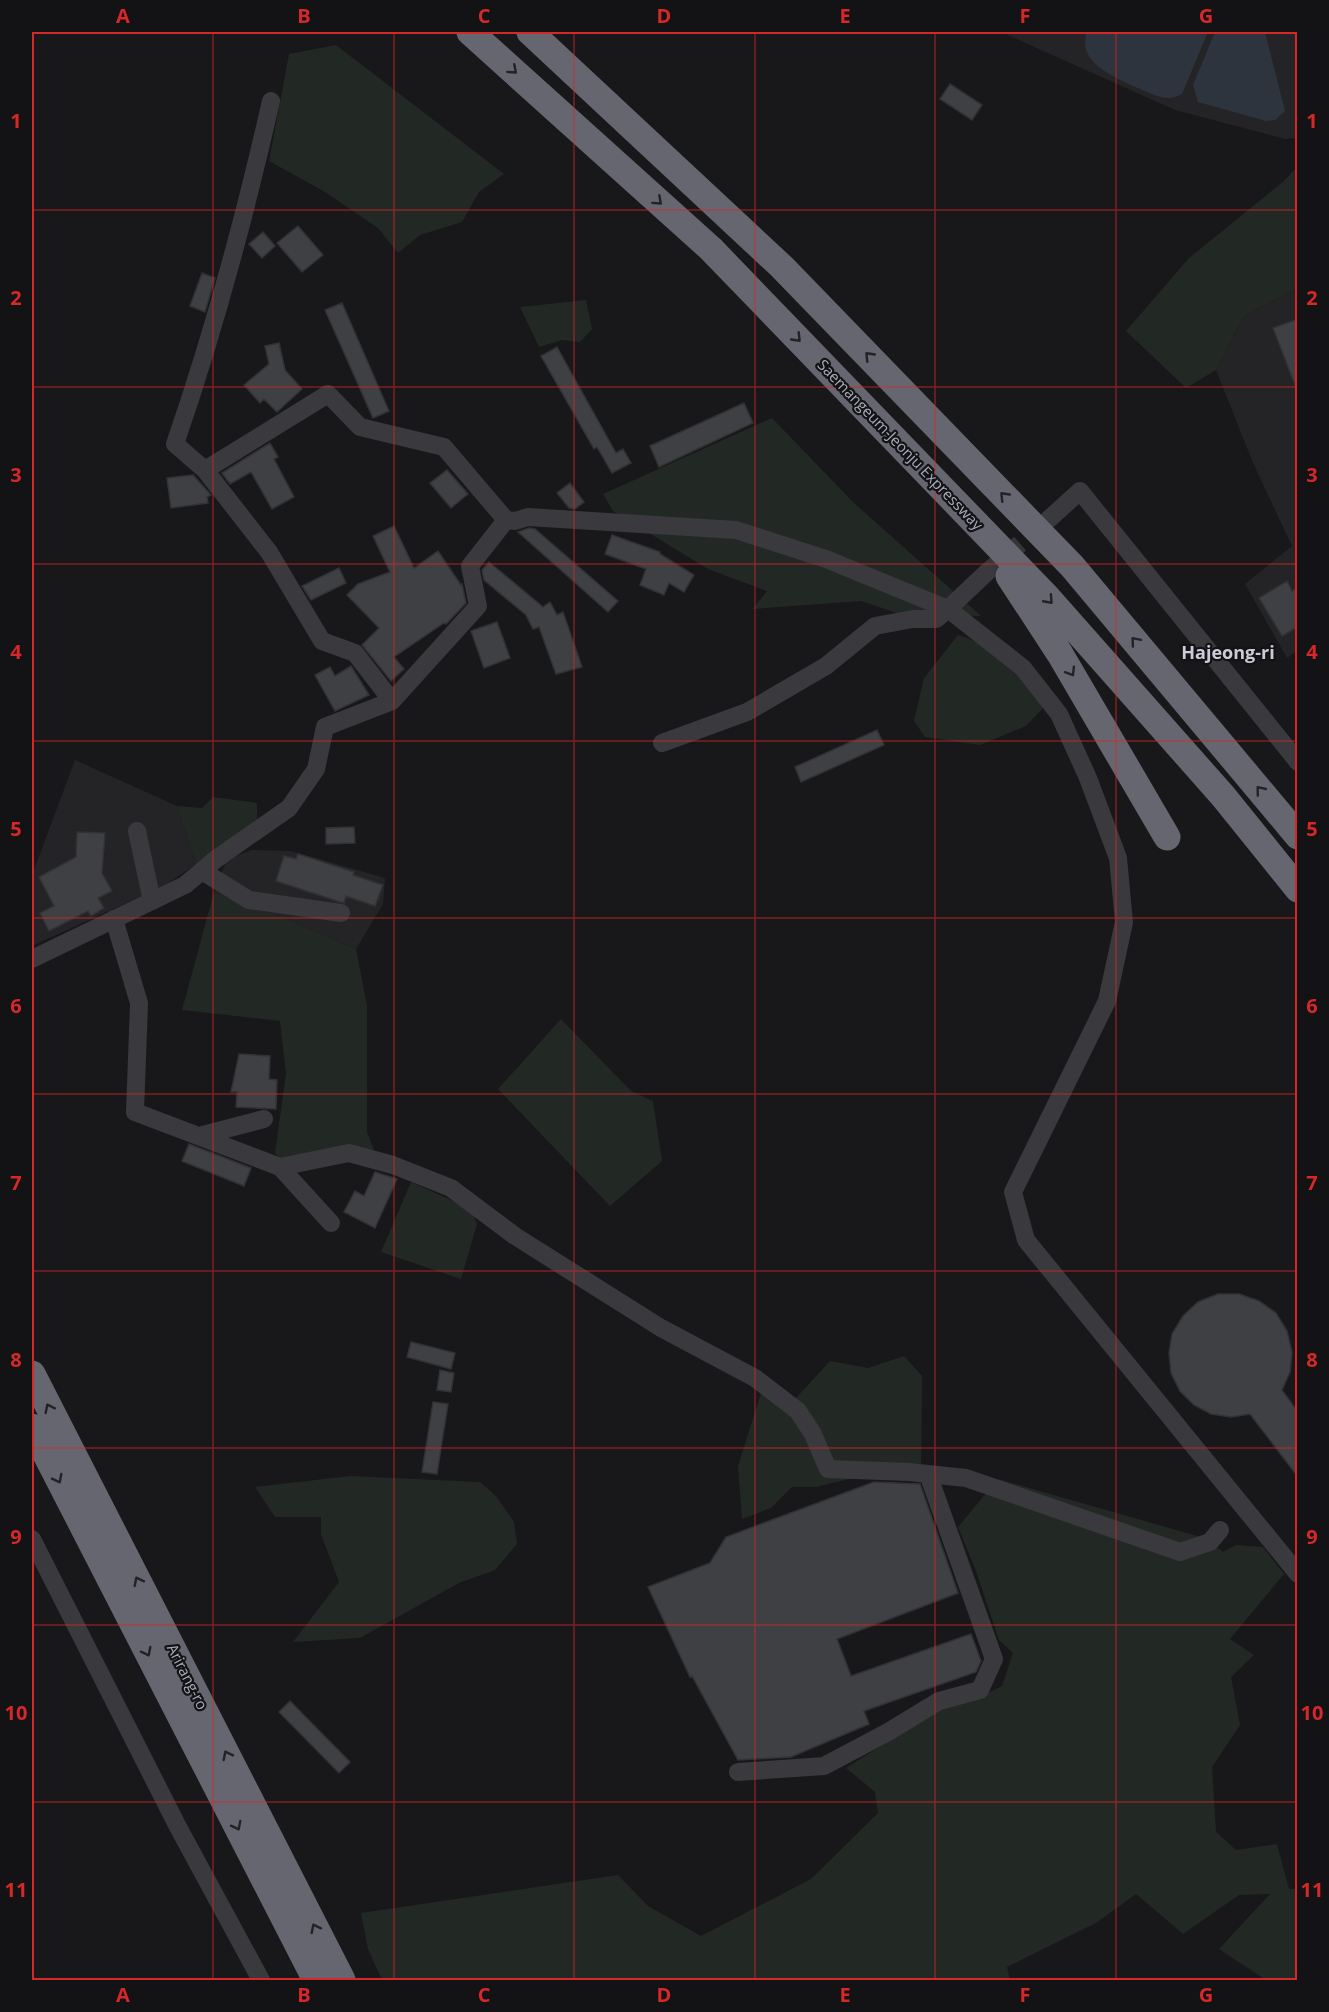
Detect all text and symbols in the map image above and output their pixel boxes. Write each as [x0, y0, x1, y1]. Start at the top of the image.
text: A [116, 2, 130, 29]
text: B [297, 2, 311, 29]
text: C [478, 2, 491, 29]
text: D [657, 2, 671, 29]
text: E [839, 2, 851, 29]
text: F [1020, 2, 1030, 29]
text: G [1199, 2, 1213, 29]
one-way arrow [506, 63, 517, 74]
text: 1 [10, 107, 22, 134]
text: 1 [1306, 107, 1318, 134]
one-way arrow [651, 194, 662, 205]
text: 2 [10, 284, 22, 311]
text: 2 [1306, 284, 1318, 311]
one-way arrow [790, 331, 801, 341]
one-way arrow [865, 353, 876, 364]
street label: Saemangeum-Jeonju Expressway [814, 355, 988, 534]
text: 3 [10, 461, 22, 488]
text: 3 [1306, 461, 1318, 488]
one-way arrow [1001, 493, 1012, 504]
one-way arrow [1041, 592, 1052, 603]
one-way arrow [1131, 637, 1142, 648]
text: 4 [10, 638, 22, 665]
text: 4 [1306, 638, 1318, 665]
district label: Hajeong-ri [1181, 640, 1275, 664]
one-way arrow [1064, 666, 1075, 676]
one-way arrow [1257, 786, 1268, 797]
text: 5 [10, 815, 22, 842]
text: 5 [1306, 815, 1318, 842]
text: 6 [10, 992, 22, 1019]
text: 6 [1306, 992, 1318, 1019]
text: 7 [10, 1169, 22, 1196]
text: 7 [1306, 1169, 1318, 1196]
text: 8 [10, 1346, 22, 1373]
text: 8 [1306, 1346, 1318, 1373]
one-way arrow [45, 1403, 56, 1414]
one-way arrow [51, 1472, 62, 1483]
text: 9 [10, 1523, 22, 1550]
text: 9 [1306, 1523, 1318, 1550]
one-way arrow [134, 1577, 145, 1587]
street label: Arirang-ro [163, 1640, 213, 1713]
one-way arrow [140, 1646, 152, 1657]
text: 10 [5, 1699, 27, 1726]
text: 10 [1301, 1699, 1323, 1726]
one-way arrow [223, 1750, 234, 1761]
one-way arrow [229, 1819, 241, 1830]
text: 11 [5, 1876, 27, 1903]
text: 11 [1301, 1876, 1323, 1903]
one-way arrow [311, 1924, 323, 1935]
text: A [116, 1981, 130, 2008]
text: B [297, 1981, 311, 2008]
text: C [478, 1981, 491, 2008]
text: D [657, 1981, 671, 2008]
text: E [839, 1981, 851, 2008]
text: F [1020, 1981, 1030, 2008]
text: G [1199, 1981, 1213, 2008]

